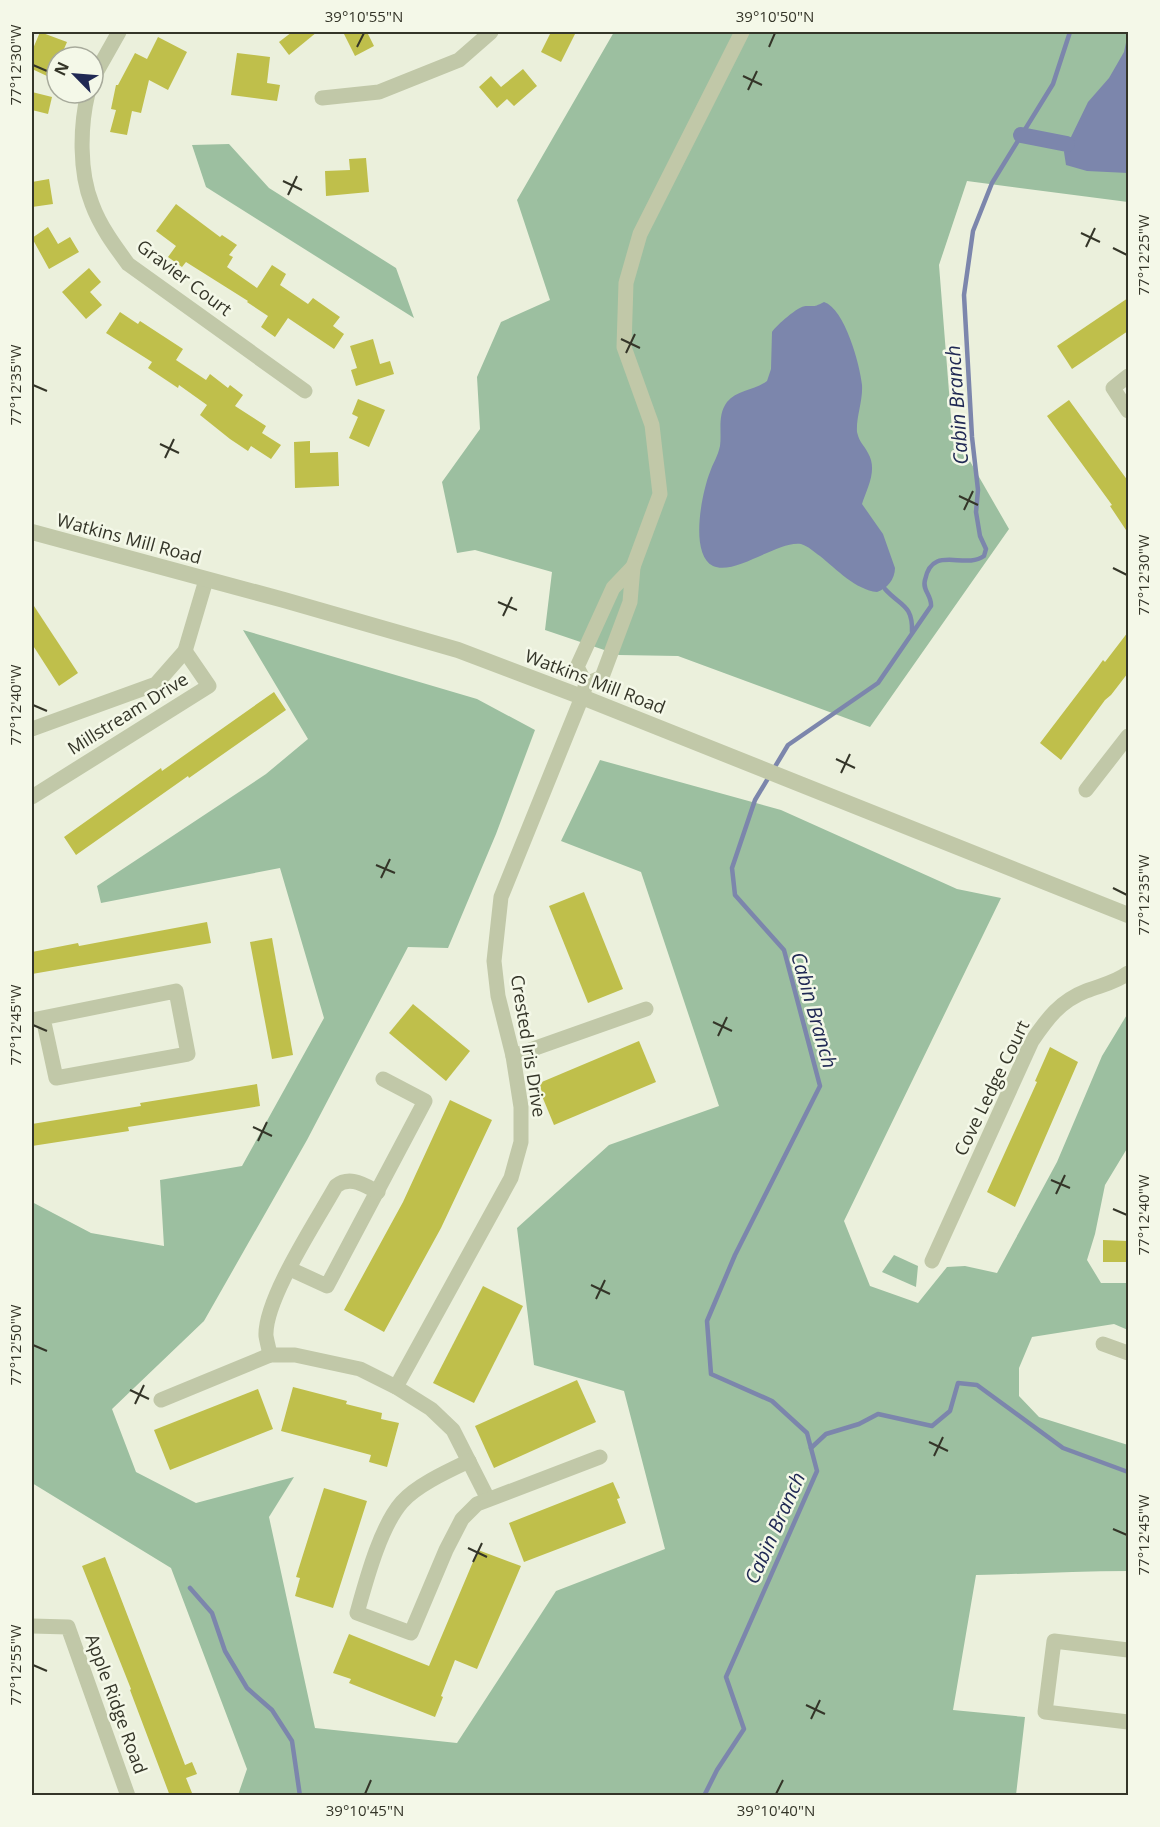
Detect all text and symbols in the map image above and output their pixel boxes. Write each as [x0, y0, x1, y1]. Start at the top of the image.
text: 39°10'55"N [325, 6, 403, 26]
text: 39°10'50"N [736, 6, 814, 26]
text: 77°12'30"W [5, 24, 25, 106]
north arrow [45, 45, 105, 105]
text: N [49, 58, 74, 79]
text: 77°12'25"W [1133, 214, 1153, 296]
street label: Gravier Court [132, 234, 237, 321]
text: 77°12'35"W [5, 344, 25, 426]
water label: Cabin Branch [939, 344, 974, 466]
street label: Watkins Mill Road [54, 507, 204, 569]
text: 77°12'30"W [1133, 534, 1153, 616]
street label: Watkins Mill Road [522, 643, 669, 719]
text: 77°12'40"W [5, 664, 25, 746]
street label: Millstream Drive [63, 666, 192, 760]
text: 77°12'35"W [1133, 854, 1153, 936]
water label: Cabin Branch [785, 949, 844, 1071]
street label: Crested Iris Drive [506, 973, 552, 1119]
text: 77°12'45"W [5, 984, 25, 1066]
street label: Cove Ledge Court [948, 1016, 1034, 1159]
text: 77°12'40"W [1133, 1174, 1153, 1256]
text: 77°12'50"W [5, 1304, 25, 1386]
water label: Cabin Branch [738, 1468, 811, 1588]
text: 77°12'45"W [1133, 1494, 1153, 1576]
text: 77°12'55"W [5, 1624, 25, 1706]
street label: Apple Ridge Road [81, 1631, 153, 1777]
text: 39°10'45"N [326, 1800, 404, 1820]
text: 39°10'40"N [737, 1800, 815, 1820]

